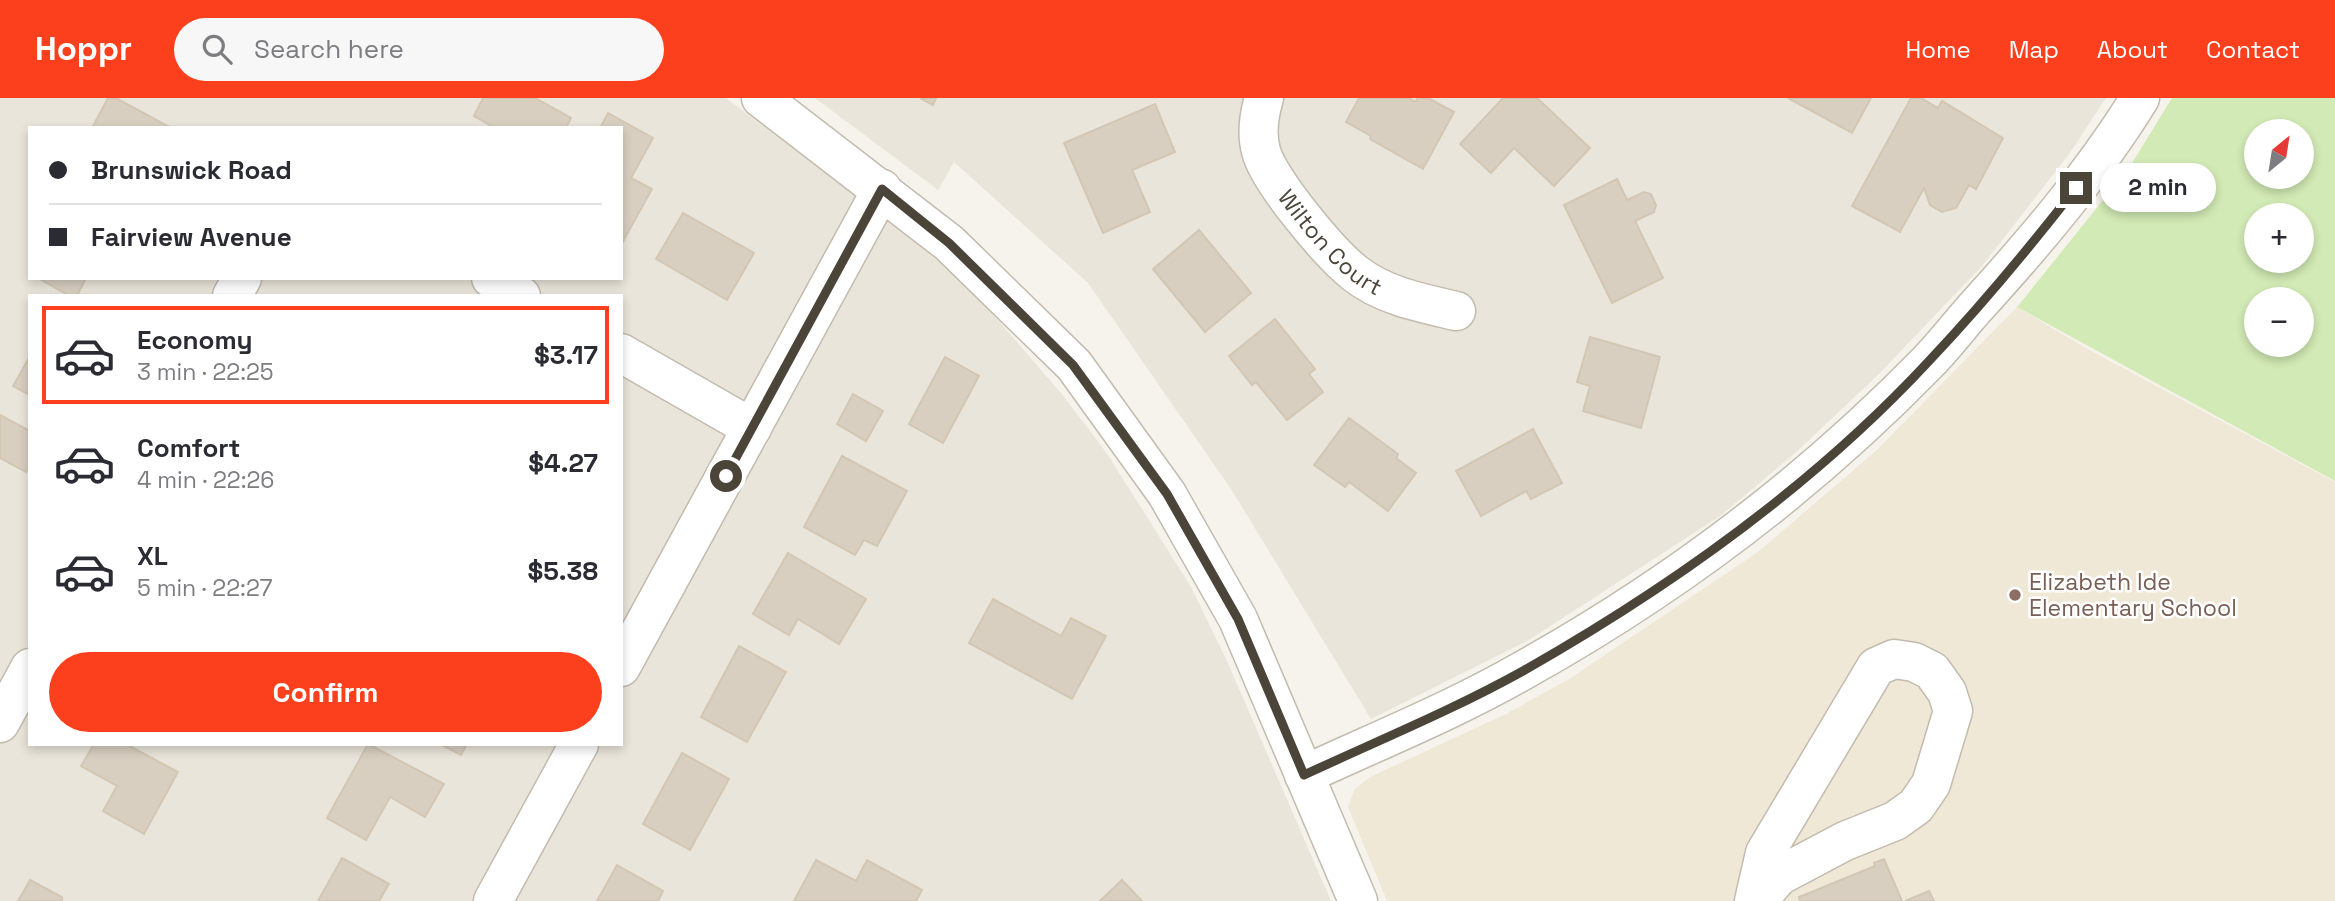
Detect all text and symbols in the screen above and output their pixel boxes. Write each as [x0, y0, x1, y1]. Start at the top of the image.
search box [174, 18, 664, 81]
text: Hoppr [35, 28, 132, 70]
icon: search [198, 30, 236, 68]
text: Search here [254, 32, 404, 66]
text: Home [1905, 34, 1971, 65]
text: Map [2009, 34, 2059, 65]
text: About [2097, 34, 2168, 65]
text: Contact [2206, 34, 2300, 65]
north arrow [2244, 119, 2314, 189]
map controls [2244, 119, 2314, 357]
text: Brunswick Road [91, 153, 292, 187]
callout: 2 min [2100, 164, 2216, 212]
route end [2060, 172, 2092, 204]
text: 2 min [2128, 172, 2188, 202]
street label: Wilton Court [1271, 183, 1387, 302]
button: + [2244, 203, 2314, 273]
text: Fairview Avenue [91, 220, 292, 254]
button: − [2244, 287, 2314, 357]
text: Economy [137, 323, 253, 357]
icon: car [53, 324, 116, 387]
text: $3.17 [534, 338, 598, 372]
text: 3 min · 22:25 [137, 357, 274, 387]
text: Comfort [137, 431, 240, 465]
icon: car [53, 432, 116, 495]
text: $4.27 [528, 446, 598, 480]
route start [710, 460, 742, 492]
text: 4 min · 22:26 [137, 465, 274, 495]
text: XL [137, 539, 168, 573]
icon: car [53, 540, 116, 603]
text: $5.38 [527, 554, 598, 588]
place label: Elizabeth Ide Elementary School [2029, 567, 2237, 623]
text: 5 min · 22:27 [137, 573, 273, 603]
marker: Elizabeth Ide Elementary School [2007, 587, 2023, 603]
button: Confirm [49, 652, 602, 732]

